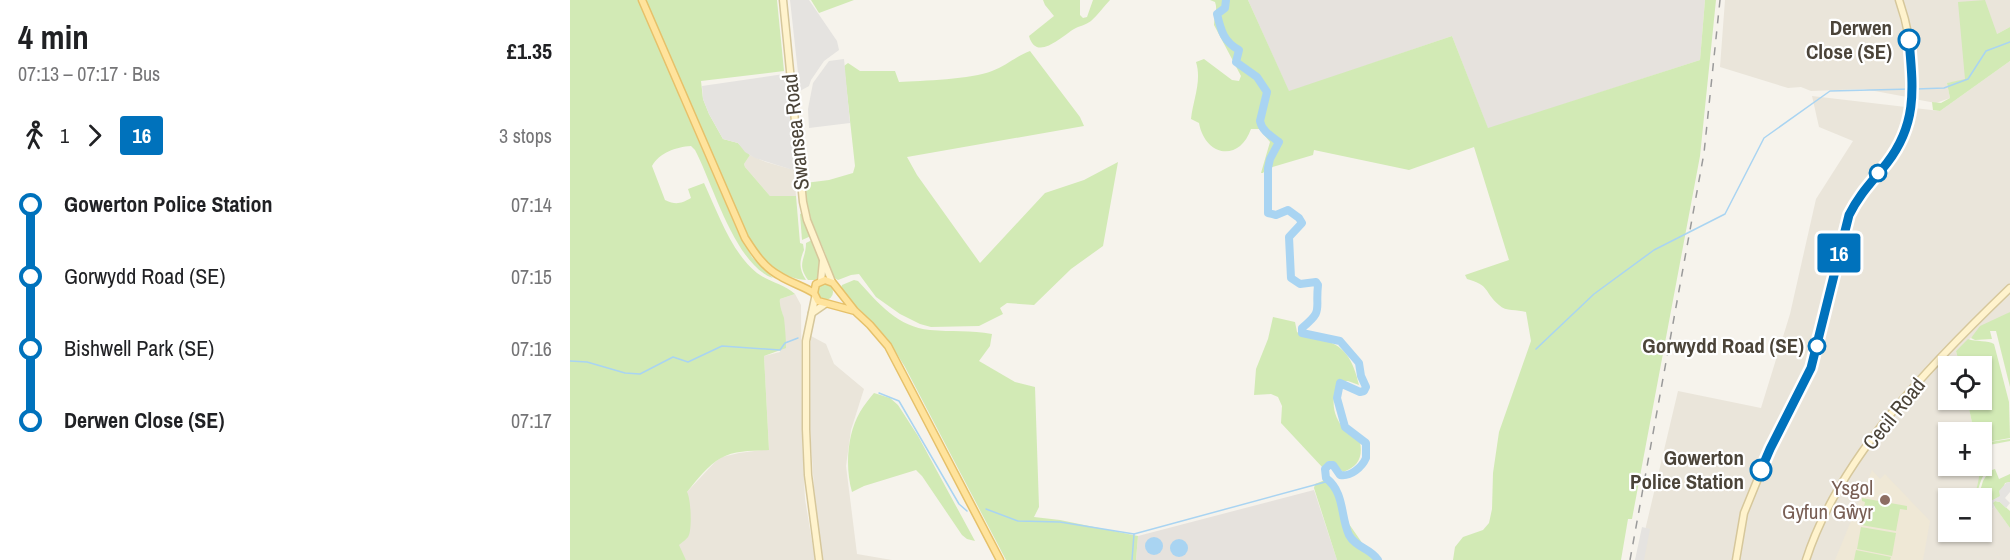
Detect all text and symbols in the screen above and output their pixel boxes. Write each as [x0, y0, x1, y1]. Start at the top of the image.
place label: Derwen Close (SE) [1806, 13, 1892, 66]
text: 4 min [18, 15, 89, 59]
marker: Derwen Close (SE) [1898, 29, 1920, 51]
text: £1.35 [507, 36, 552, 66]
text: 07:13 – 07:17 · Bus [18, 60, 160, 87]
street label: Swansea Road [775, 72, 816, 192]
icon: walk [18, 119, 51, 152]
icon: forward [78, 119, 111, 152]
text: 16 [132, 121, 151, 150]
text: 1 [60, 122, 69, 149]
text: 3 stops [499, 122, 552, 149]
unlabelled marker [1869, 164, 1887, 182]
text: Gowerton Police Station [64, 189, 273, 219]
text: 07:14 [511, 191, 552, 218]
line badge: 16 [1812, 234, 1866, 272]
text: 16 [1829, 239, 1849, 268]
text: Gorwydd Road (SE) [64, 261, 225, 291]
text: 07:15 [511, 263, 552, 290]
place label: Gorwydd Road (SE) [1642, 331, 1804, 360]
text: Bishwell Park (SE) [64, 333, 214, 363]
text: 07:16 [511, 335, 552, 362]
marker: Gorwydd Road (SE) [1808, 337, 1826, 355]
map controls [1938, 356, 1992, 542]
button: locate [1938, 356, 1992, 410]
street label: Cecil Road [1856, 371, 1932, 456]
text: Derwen Close (SE) [64, 405, 224, 435]
text: 07:17 [511, 407, 552, 434]
button: + [1938, 422, 1992, 476]
place label: Gowerton Police Station [1630, 443, 1744, 496]
marker: Gowerton Police Station [1750, 459, 1772, 481]
place label: Ysgol Gyfun Gŵyr [1782, 473, 1873, 526]
button: − [1938, 488, 1992, 542]
marker: Ysgol Gyfun Gŵyr [1878, 493, 1892, 507]

